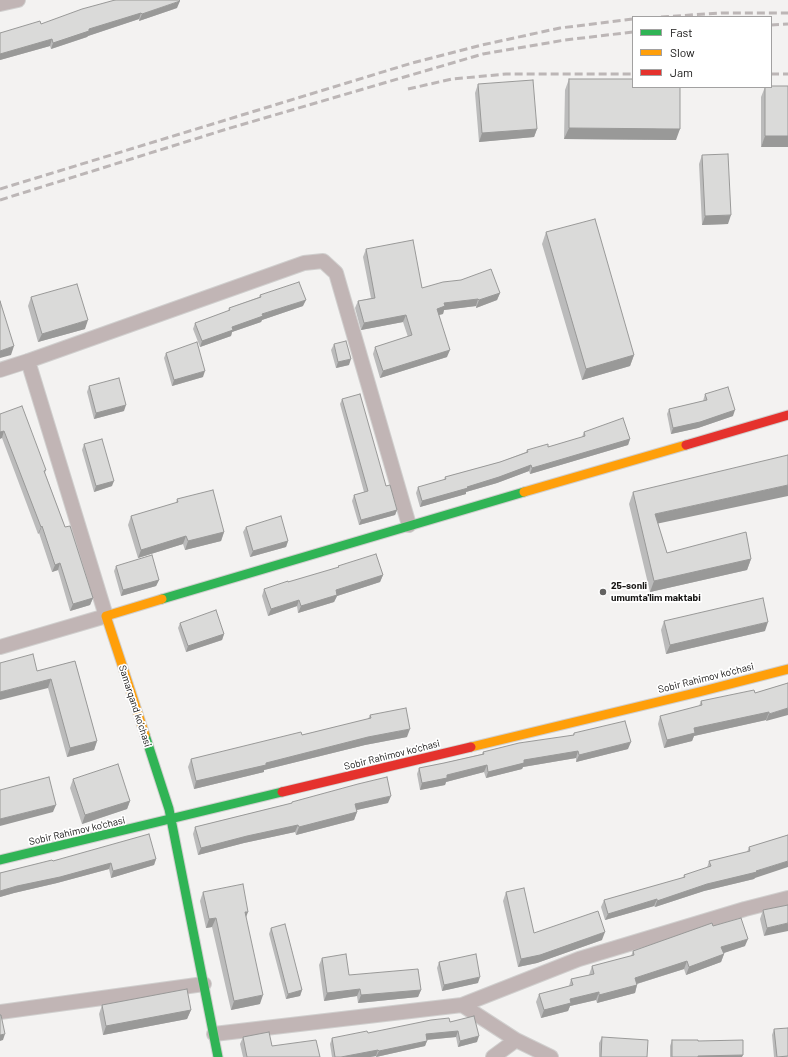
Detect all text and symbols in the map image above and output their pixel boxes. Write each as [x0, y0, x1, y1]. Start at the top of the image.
legend [632, 16, 772, 88]
text: Fast [670, 25, 693, 39]
text: Slow [670, 45, 695, 59]
text: Jam [670, 65, 693, 79]
place label: 25-sonli umumta'lim maktabi [611, 580, 701, 604]
marker: 25-sonli umumta'lim maktabi [598, 587, 608, 597]
street label: Sobir Rahimov ko'chasi [657, 660, 755, 696]
street label: Samarqand ko'chasi [116, 664, 154, 748]
street label: Sobir Rahimov ko'chasi [343, 737, 441, 773]
street label: Sobir Rahimov ko'chasi [28, 814, 126, 848]

